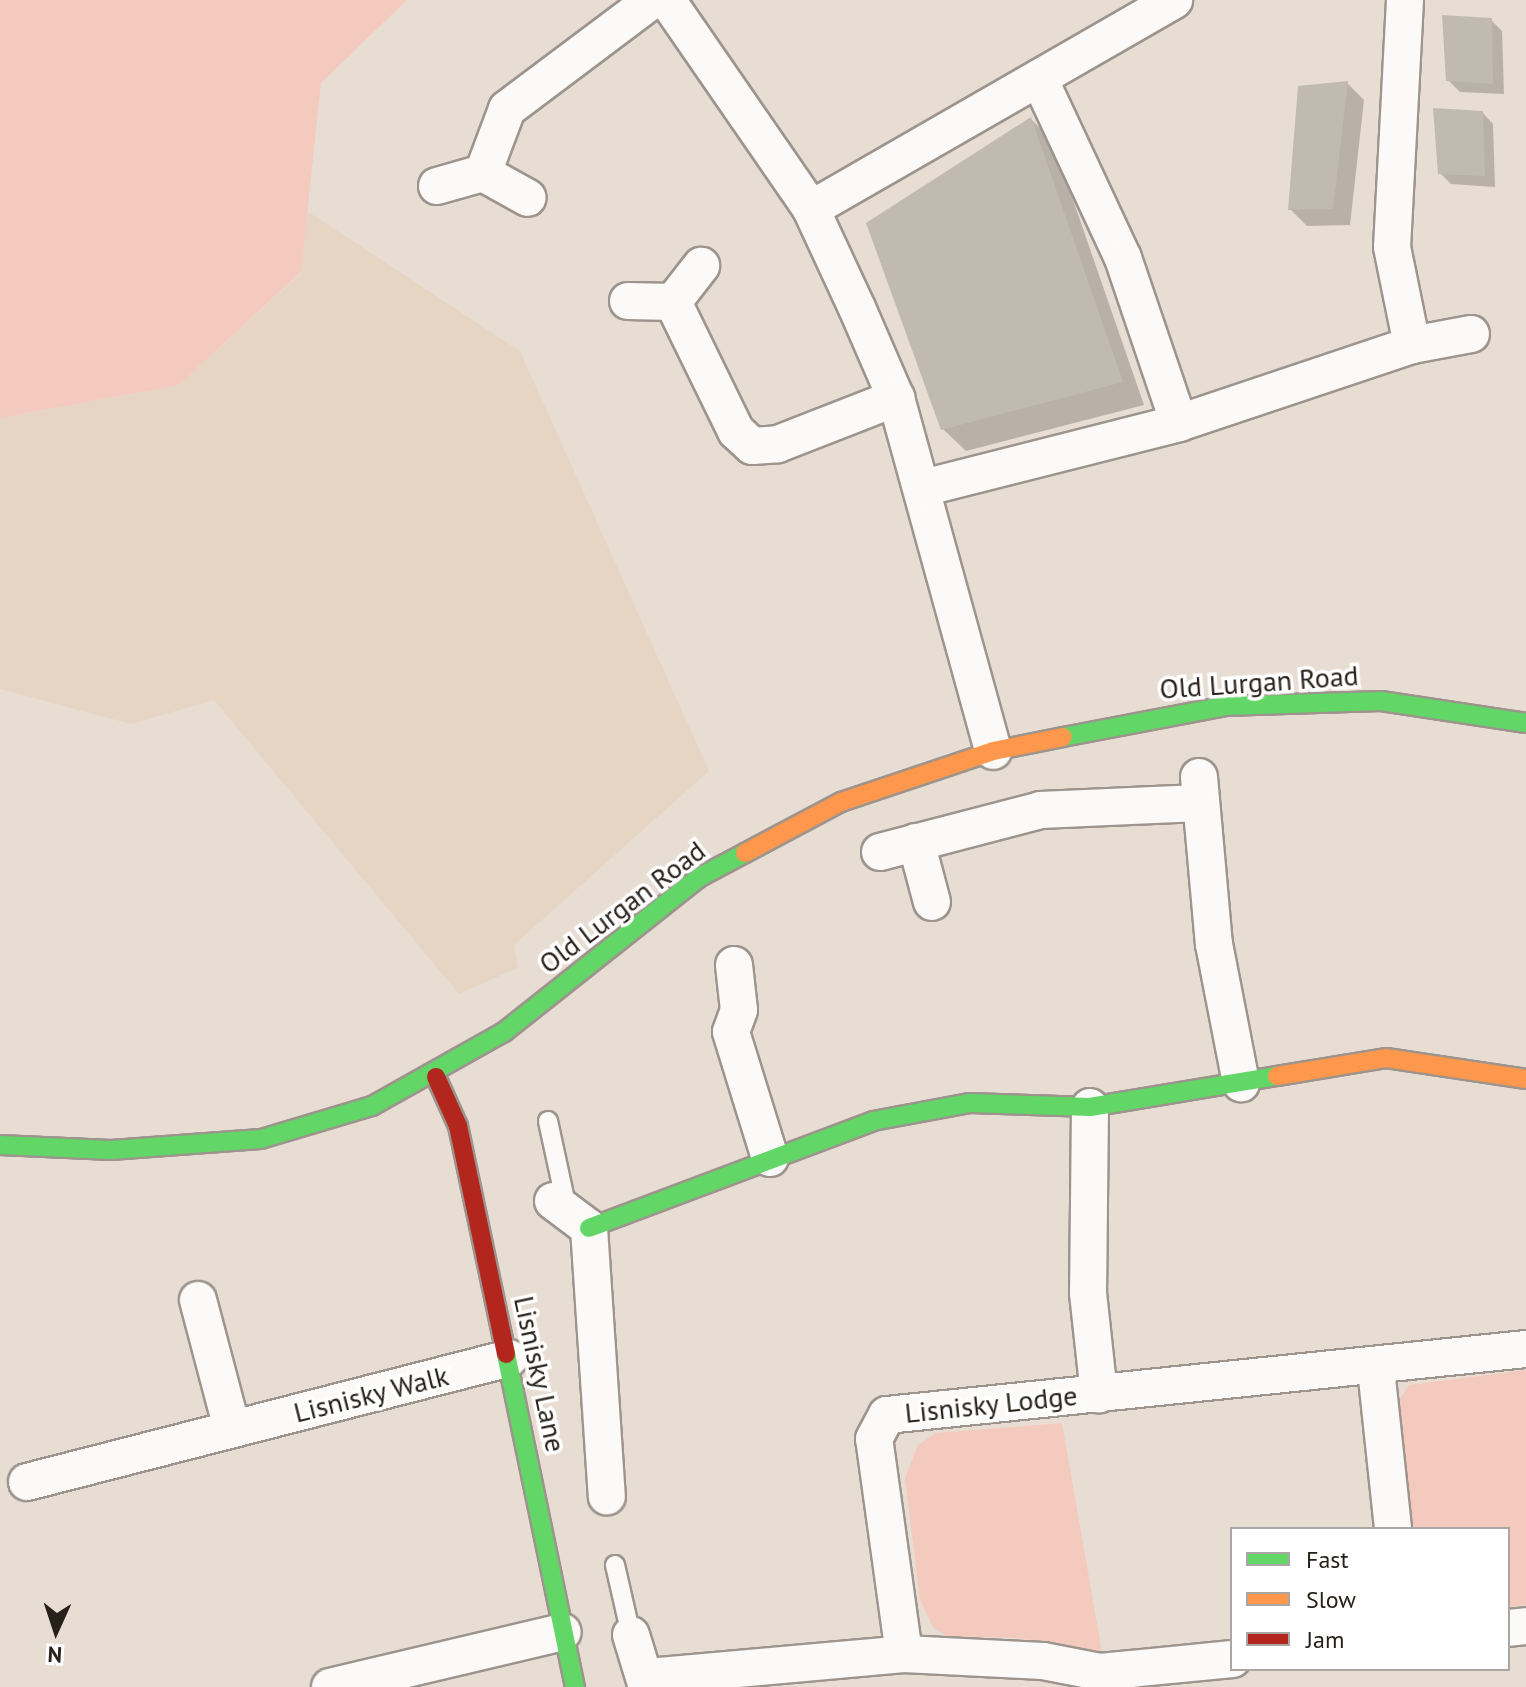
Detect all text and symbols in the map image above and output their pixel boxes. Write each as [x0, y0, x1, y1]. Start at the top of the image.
street label: Old Lurgan Road [1158, 658, 1360, 706]
street label: Old Lurgan Road [532, 834, 712, 980]
street label: Lisnisky Lane [507, 1293, 573, 1455]
street label: Lisnisky Walk [289, 1358, 453, 1430]
street label: Lisnisky Lodge [903, 1378, 1079, 1430]
legend [1230, 1527, 1510, 1671]
text: Fast [1306, 1544, 1349, 1575]
text: Slow [1306, 1584, 1356, 1615]
north arrow [16, 1591, 96, 1671]
text: Jam [1306, 1624, 1344, 1655]
text: N [47, 1641, 63, 1669]

